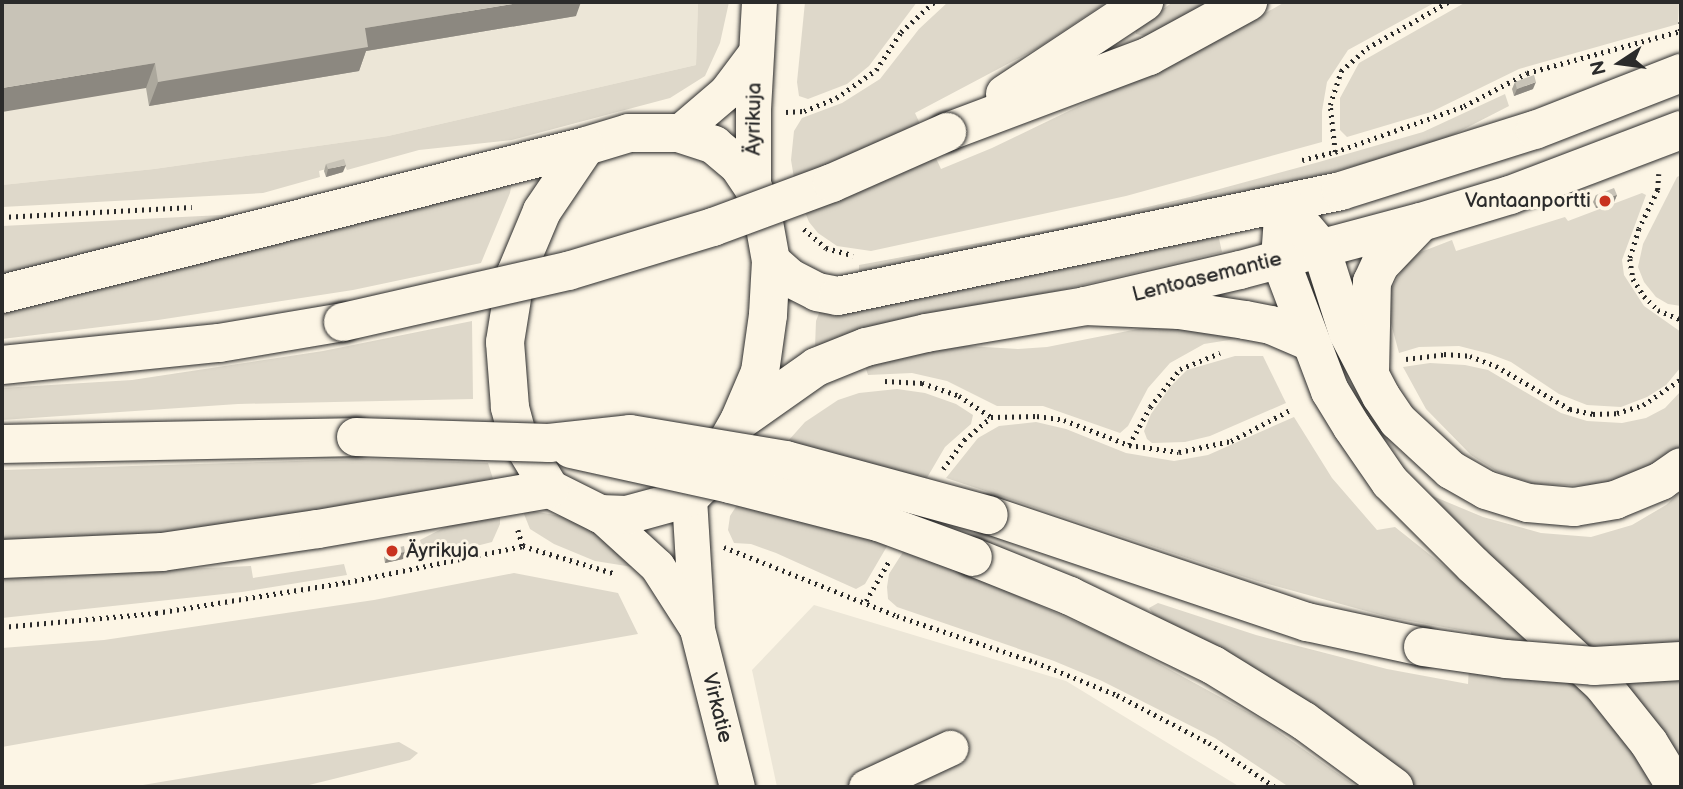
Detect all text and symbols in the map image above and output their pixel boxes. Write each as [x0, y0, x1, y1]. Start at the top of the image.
north arrow [1585, 28, 1655, 98]
text: N [1586, 58, 1612, 77]
street label: Äyrikuja [741, 82, 767, 156]
place label: Vantaanportti [1465, 188, 1591, 214]
marker: Vantaanportti [1597, 193, 1613, 209]
street label: Lentoasemantie [1130, 246, 1284, 308]
place label: Äyrikuja [406, 538, 479, 564]
marker: Äyrikuja [384, 543, 400, 559]
street label: Virkatie [696, 670, 738, 746]

